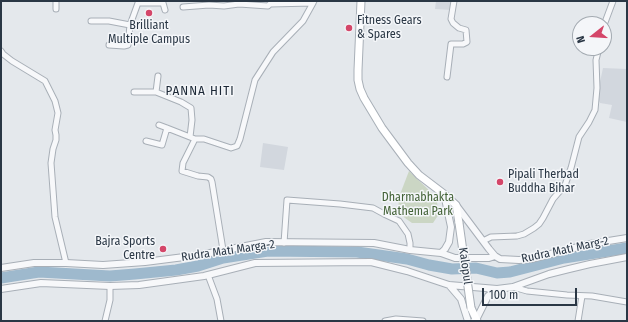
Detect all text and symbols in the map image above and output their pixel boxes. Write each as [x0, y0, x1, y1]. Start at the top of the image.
marker: Brilliant Multiple Campus [144, 8, 154, 18]
place label: Fitness Gears & Spares [357, 14, 422, 42]
north arrow [572, 16, 612, 56]
place label: Brilliant Multiple Campus [108, 19, 190, 47]
marker: Fitness Gears & Spares [344, 23, 354, 33]
text: N [574, 34, 588, 44]
district label: PANNA HITI [165, 83, 235, 99]
place label: Pipali Therbad Buddha Bihar [508, 168, 579, 196]
marker: Pipali Therbad Buddha Bihar [495, 177, 505, 187]
park label: Dharmabhakta Mathema Park [382, 191, 454, 219]
street label: Rudra Mati Marg-2 [520, 234, 610, 266]
place label: Bajra Sports Centre [95, 235, 155, 263]
street label: Rudra Mati Marga-2 [180, 237, 276, 265]
marker: Bajra Sports Centre [158, 244, 168, 254]
street label: Kalopul [455, 247, 475, 285]
scale bar [484, 280, 579, 306]
text: 100 m [489, 288, 518, 302]

